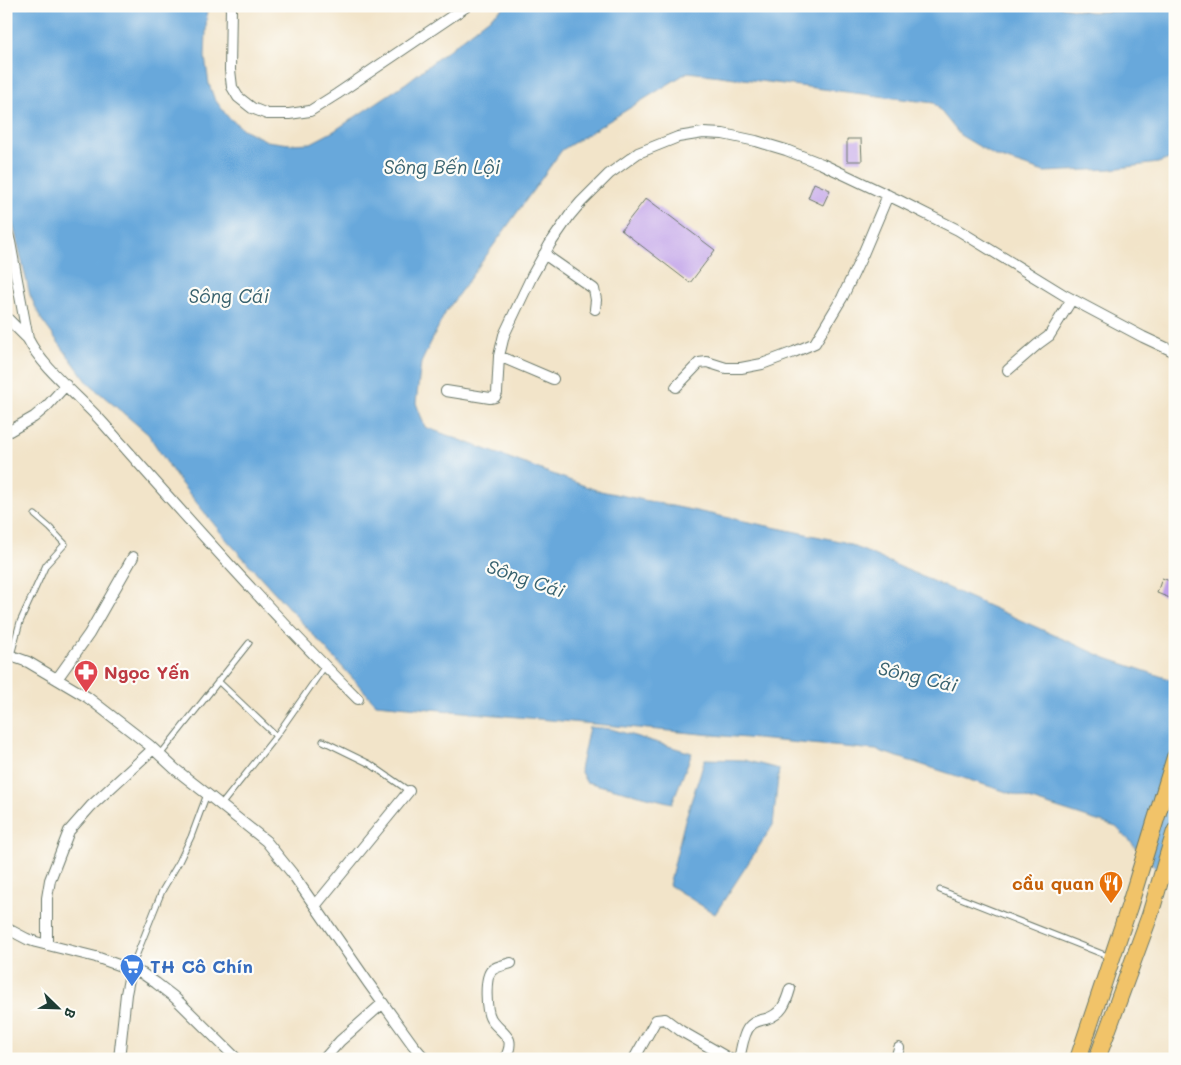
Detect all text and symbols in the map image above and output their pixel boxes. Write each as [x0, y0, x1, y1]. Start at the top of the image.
water label: Sông Bến Lội [384, 154, 501, 179]
water label: Sông Cái [189, 283, 270, 308]
water label: Sông Cái [484, 553, 568, 603]
water label: Sông Cái [876, 655, 960, 697]
pharmacy icon: Ngọc Yến [73, 659, 99, 693]
place label: Ngọc Yến [104, 660, 189, 684]
restaurant icon: cầu quan [1098, 870, 1124, 904]
place label: cầu quan [1012, 871, 1094, 895]
supermarket icon: TH Cô Chín [119, 953, 145, 987]
place label: TH Cô Chín [150, 954, 253, 978]
north arrow [32, 982, 82, 1032]
text: B [60, 1005, 81, 1021]

